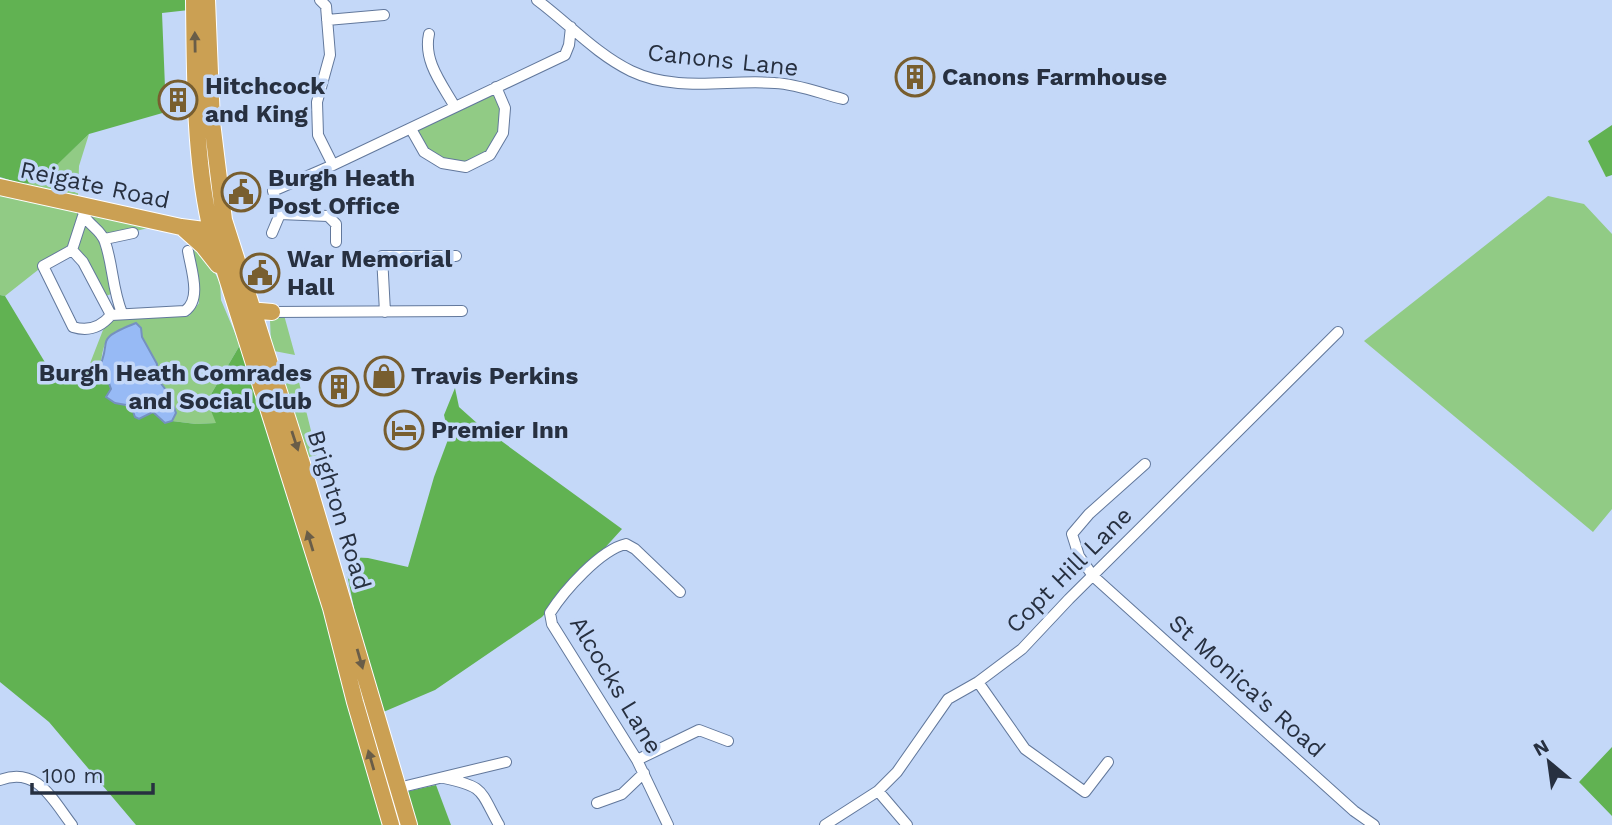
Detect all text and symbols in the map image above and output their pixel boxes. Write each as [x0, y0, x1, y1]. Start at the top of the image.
one-way arrow [189, 31, 201, 53]
street label: Canons Lane [646, 38, 800, 82]
building icon: Canons Farmhouse [894, 56, 936, 98]
place label: Canons Farmhouse [942, 63, 1167, 91]
place label: Hitchcock and King [205, 72, 325, 128]
building icon: Hitchcock and King [157, 79, 199, 121]
street label: Reigate Road [18, 155, 172, 215]
place label: Burgh Heath Post Office [268, 164, 415, 220]
public building icon: Burgh Heath Post Office [220, 171, 262, 213]
place label: War Memorial Hall [287, 245, 453, 301]
public building icon: War Memorial Hall [239, 252, 281, 294]
shop icon: Travis Perkins [363, 355, 405, 397]
place label: Burgh Heath Comrades and Social Club [39, 359, 312, 415]
place label: Travis Perkins [411, 362, 578, 390]
building icon: Burgh Heath Comrades and Social Club [318, 366, 360, 408]
hotel icon: Premier Inn [383, 409, 425, 451]
place label: Premier Inn [431, 416, 569, 444]
street label: Brighton Road [301, 427, 377, 593]
one-way arrow [290, 431, 300, 452]
street label: Copt Hill Lane [1000, 501, 1138, 639]
one-way arrow [304, 530, 314, 551]
street label: St Monica's Road [1163, 609, 1331, 763]
street label: Alcocks Lane [564, 611, 668, 759]
one-way arrow [355, 649, 365, 670]
north arrow [1514, 727, 1584, 797]
text: N [1529, 734, 1553, 761]
one-way arrow [366, 749, 376, 770]
scale bar [32, 752, 152, 796]
text: 100 m [42, 763, 104, 788]

